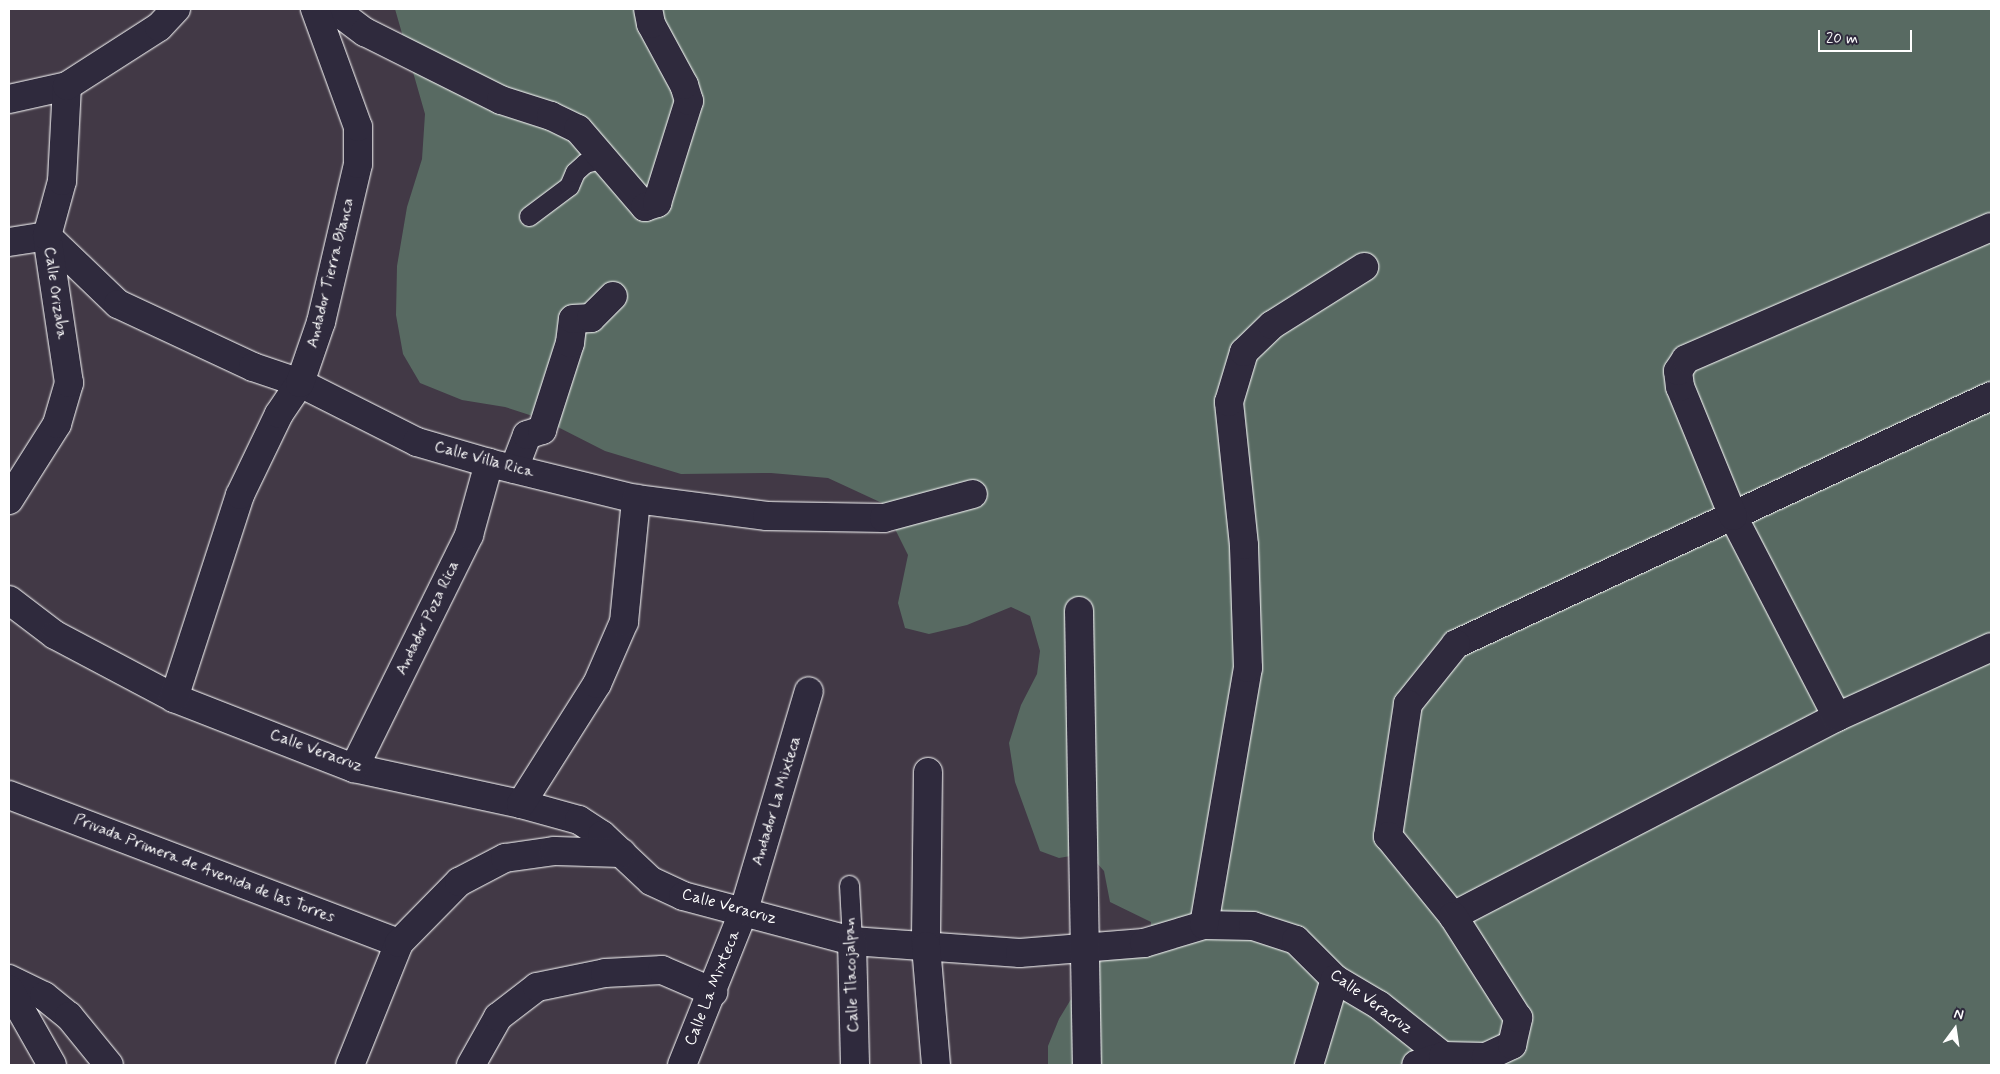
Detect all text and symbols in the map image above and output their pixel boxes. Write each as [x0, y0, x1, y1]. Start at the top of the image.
scale bar [1820, 20, 1914, 52]
text: 20 m [1826, 29, 1858, 49]
street label: Andador Tierra Blanca [303, 196, 359, 350]
street label: Calle Orizaba [39, 245, 71, 341]
street label: Calle Villa Rica [433, 438, 535, 482]
street label: Andador Poza Rica [392, 558, 464, 678]
street label: Calle Veracruz [266, 725, 366, 777]
street label: Andador La Mixteca [748, 732, 806, 870]
street label: Privada Primera de Avenida de las Torres [68, 809, 340, 929]
street label: Calle Veracruz [678, 885, 780, 929]
street label: Calle Tlacojalpan [840, 917, 864, 1033]
street label: Calle La Mixteca [682, 930, 744, 1046]
street label: Calle Veracruz [1325, 965, 1417, 1039]
north arrow [1930, 1004, 1980, 1054]
text: N [1952, 1005, 1965, 1024]

